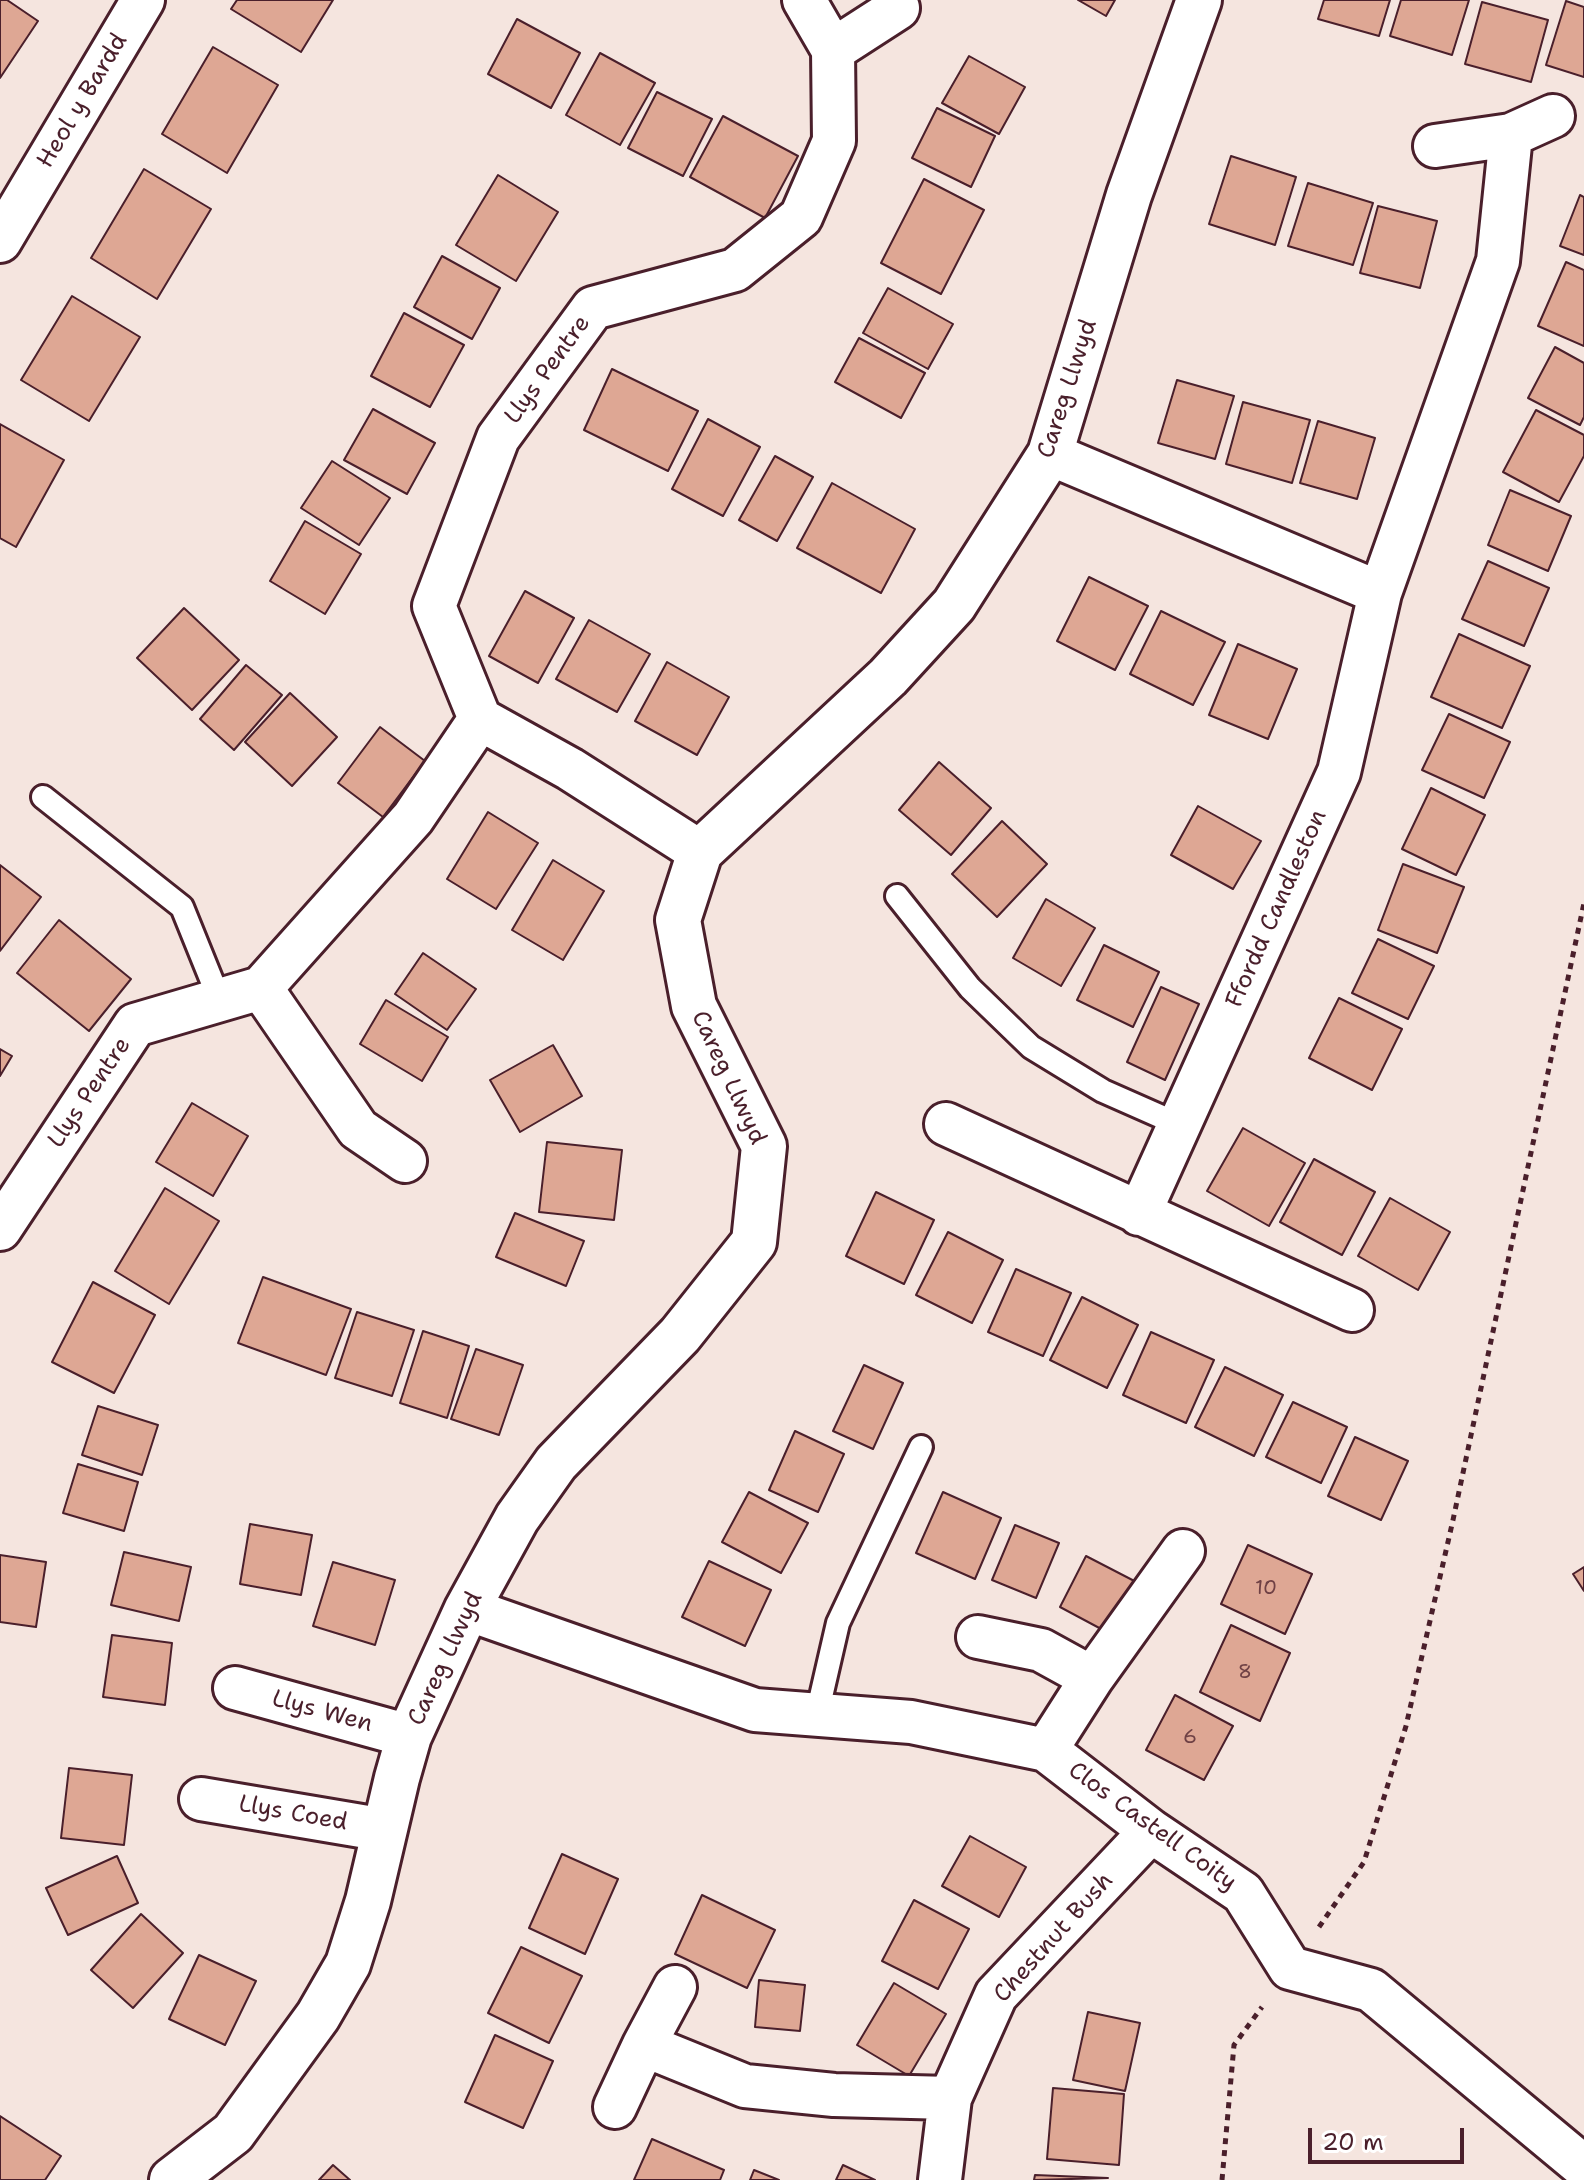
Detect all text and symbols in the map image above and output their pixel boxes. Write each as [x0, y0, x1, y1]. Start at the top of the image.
street label: Heol y Bardd [32, 29, 134, 173]
street label: Llys Pentre [499, 310, 597, 430]
street label: Careg Llwyd [1032, 316, 1104, 462]
street label: Ffordd Candleston [1220, 806, 1334, 1012]
street label: Careg Llwyd [684, 1007, 772, 1149]
street label: Llys Pentre [42, 1032, 138, 1154]
house number: 10 [1255, 1577, 1277, 1601]
street label: Careg Llwyd [402, 1588, 490, 1730]
house number: 8 [1238, 1661, 1252, 1685]
street label: Llys Wen [269, 1685, 375, 1739]
house number: 6 [1183, 1726, 1197, 1750]
street label: Clos Castell Coity [1062, 1756, 1242, 1898]
street label: Llys Coed [236, 1790, 350, 1838]
street label: Chestnut Bush [988, 1867, 1120, 2009]
scale bar [1312, 2112, 1468, 2162]
text: 20 m [1322, 2126, 1384, 2158]

